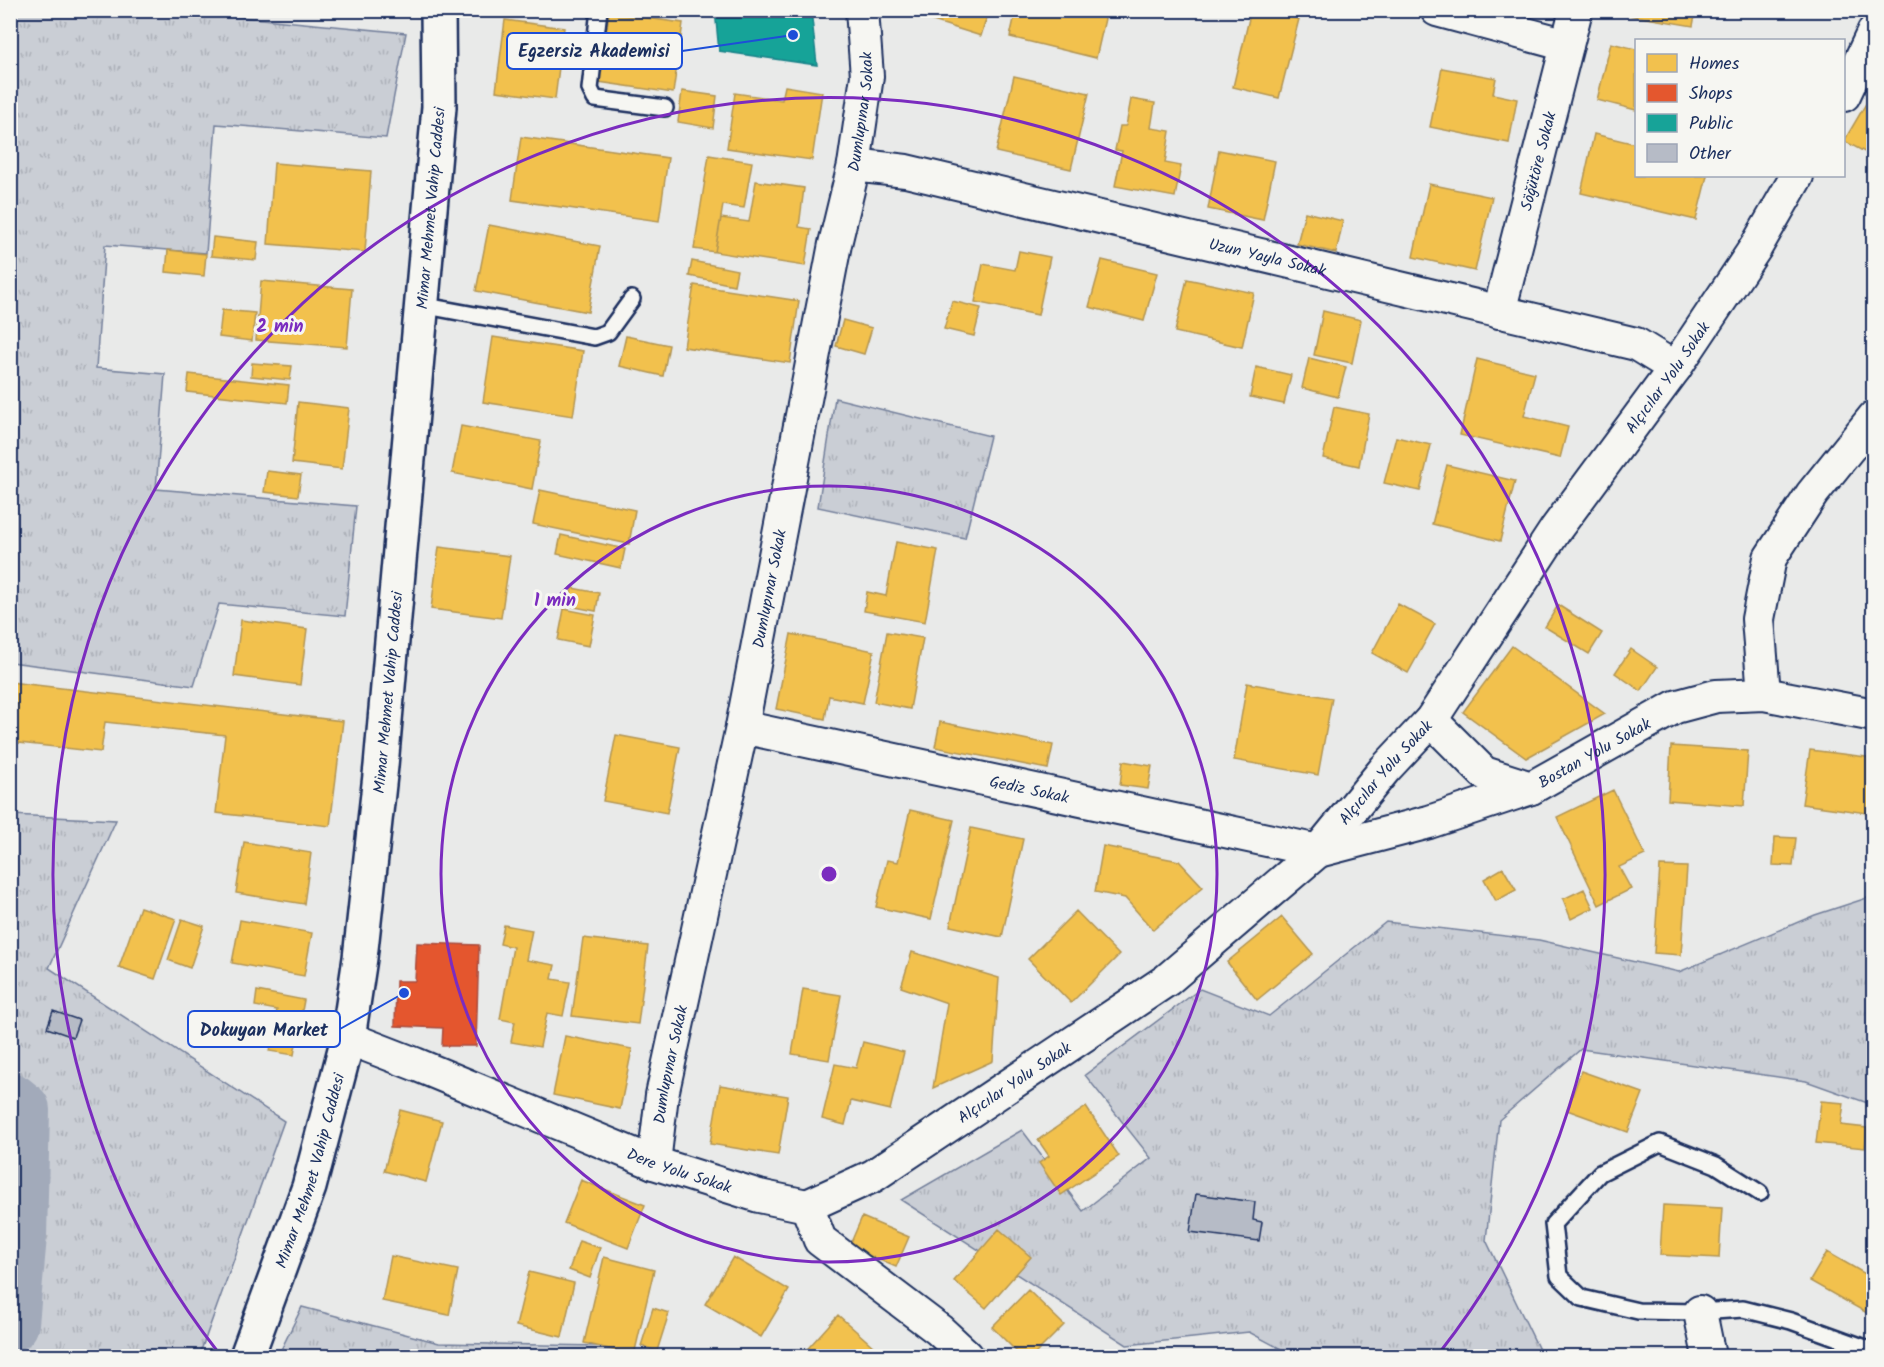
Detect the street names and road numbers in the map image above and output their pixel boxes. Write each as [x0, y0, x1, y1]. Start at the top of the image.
street label: Dumlupınar Sokak [842, 51, 881, 174]
street label: Mimar Mehmet Vahip Caddesi [410, 105, 453, 310]
street label: Söğütöre Sokak [1514, 108, 1564, 214]
street label: Uzun Yayla Sokak [1206, 232, 1329, 284]
street label: Alçıcılar Yolu Sokak [1620, 317, 1717, 439]
street label: Dumlupınar Sokak [746, 527, 794, 650]
street label: Mimar Mehmet Vahip Caddesi [367, 589, 410, 795]
street label: Bostan Yolu Sokak [1534, 712, 1656, 795]
street label: Alçıcılar Yolu Sokak [1333, 715, 1439, 831]
street label: Gediz Sokak [987, 770, 1072, 811]
street label: Dumlupınar Sokak [648, 1003, 695, 1125]
street label: Alçıcılar Yolu Sokak [953, 1036, 1077, 1130]
street label: Mimar Mehmet Vahip Caddesi [269, 1069, 353, 1272]
street label: Dere Yolu Sokak [623, 1142, 735, 1201]

